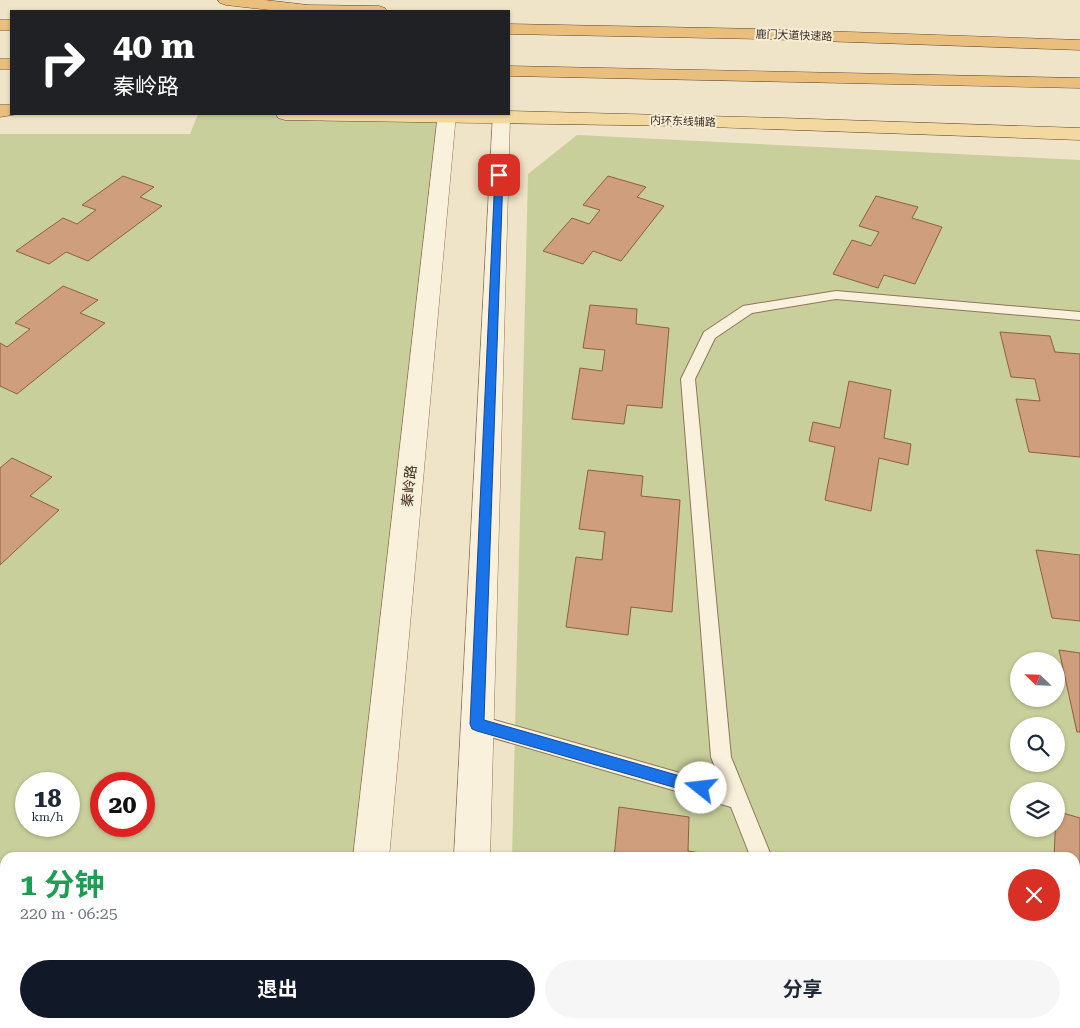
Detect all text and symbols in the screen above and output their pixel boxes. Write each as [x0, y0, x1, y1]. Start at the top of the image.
text: 40 m [113, 26, 195, 67]
street label: 鹿门大道快速路 [755, 28, 833, 43]
icon: right [30, 30, 95, 95]
text: 秦岭路 [113, 74, 179, 99]
street label: 内环东线辅路 [650, 114, 716, 129]
pin [478, 154, 520, 196]
icon: arrive [485, 161, 513, 189]
street label: 秦岭路 [399, 464, 419, 508]
north arrow [1010, 652, 1065, 708]
map controls [1010, 652, 1065, 837]
button: search [1010, 717, 1065, 772]
position arrow [674, 761, 726, 813]
speed limit sign: 20 [90, 772, 155, 837]
button: layers [1010, 782, 1065, 837]
text: 18 [33, 784, 62, 813]
text: km/h [31, 810, 64, 824]
text: 1 分钟 [20, 867, 104, 902]
button: close [1008, 869, 1060, 921]
text: 220 m · 06:25 [20, 904, 118, 923]
button: 退出 [20, 960, 535, 1018]
button: 分享 [545, 960, 1060, 1018]

